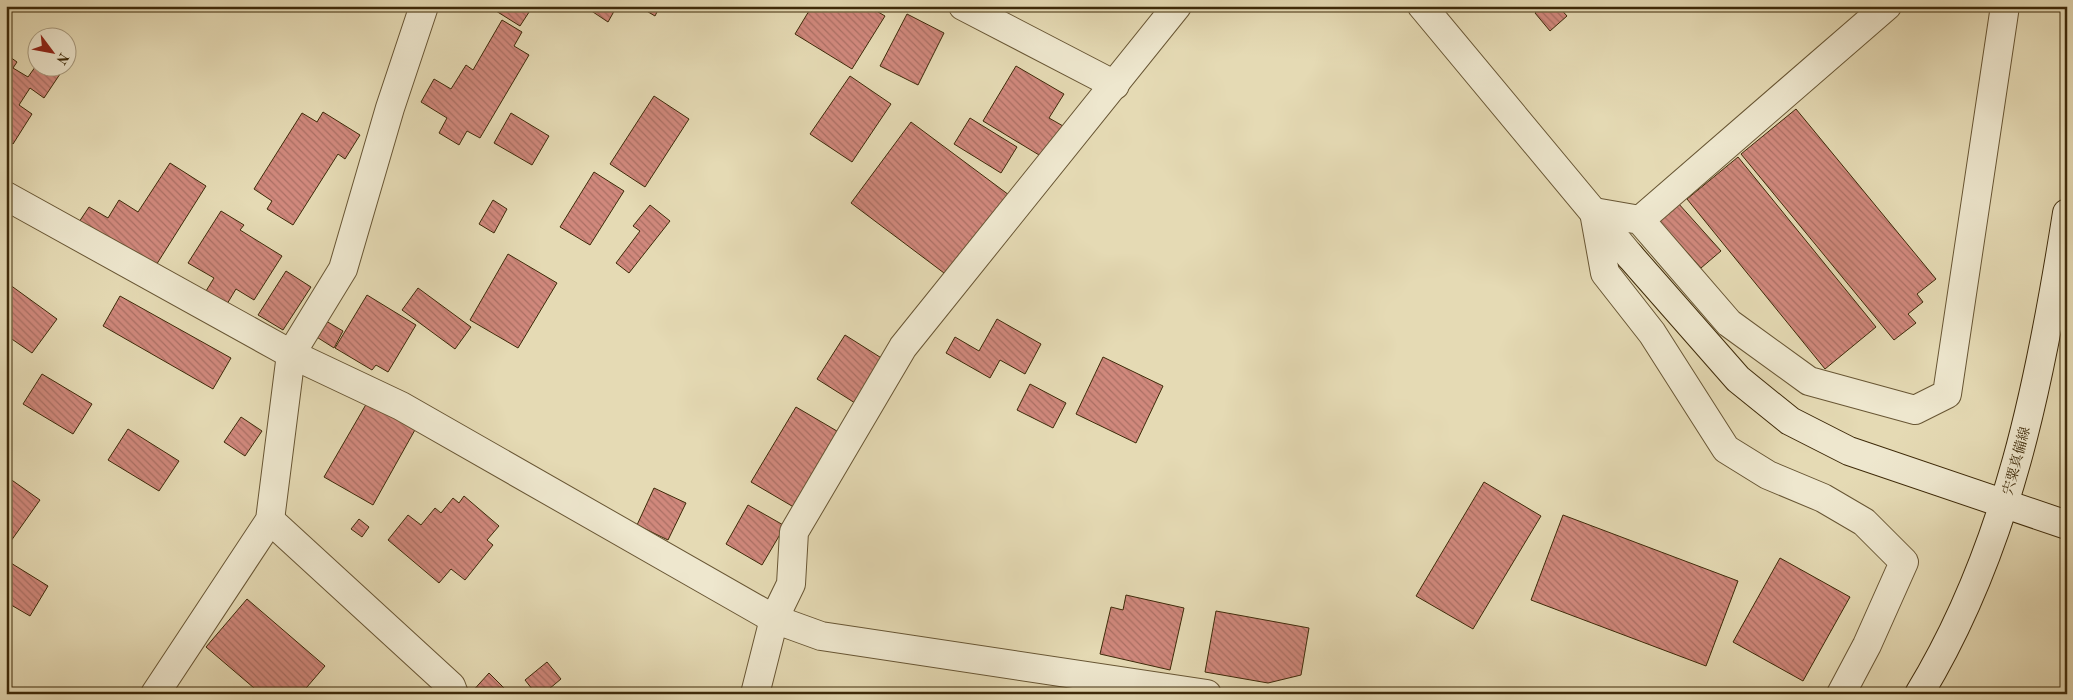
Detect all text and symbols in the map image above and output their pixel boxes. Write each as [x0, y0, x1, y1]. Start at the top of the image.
north arrow [28, 28, 78, 78]
text: N [53, 50, 71, 67]
street label: 宍粟真備線 [2000, 425, 2033, 497]

